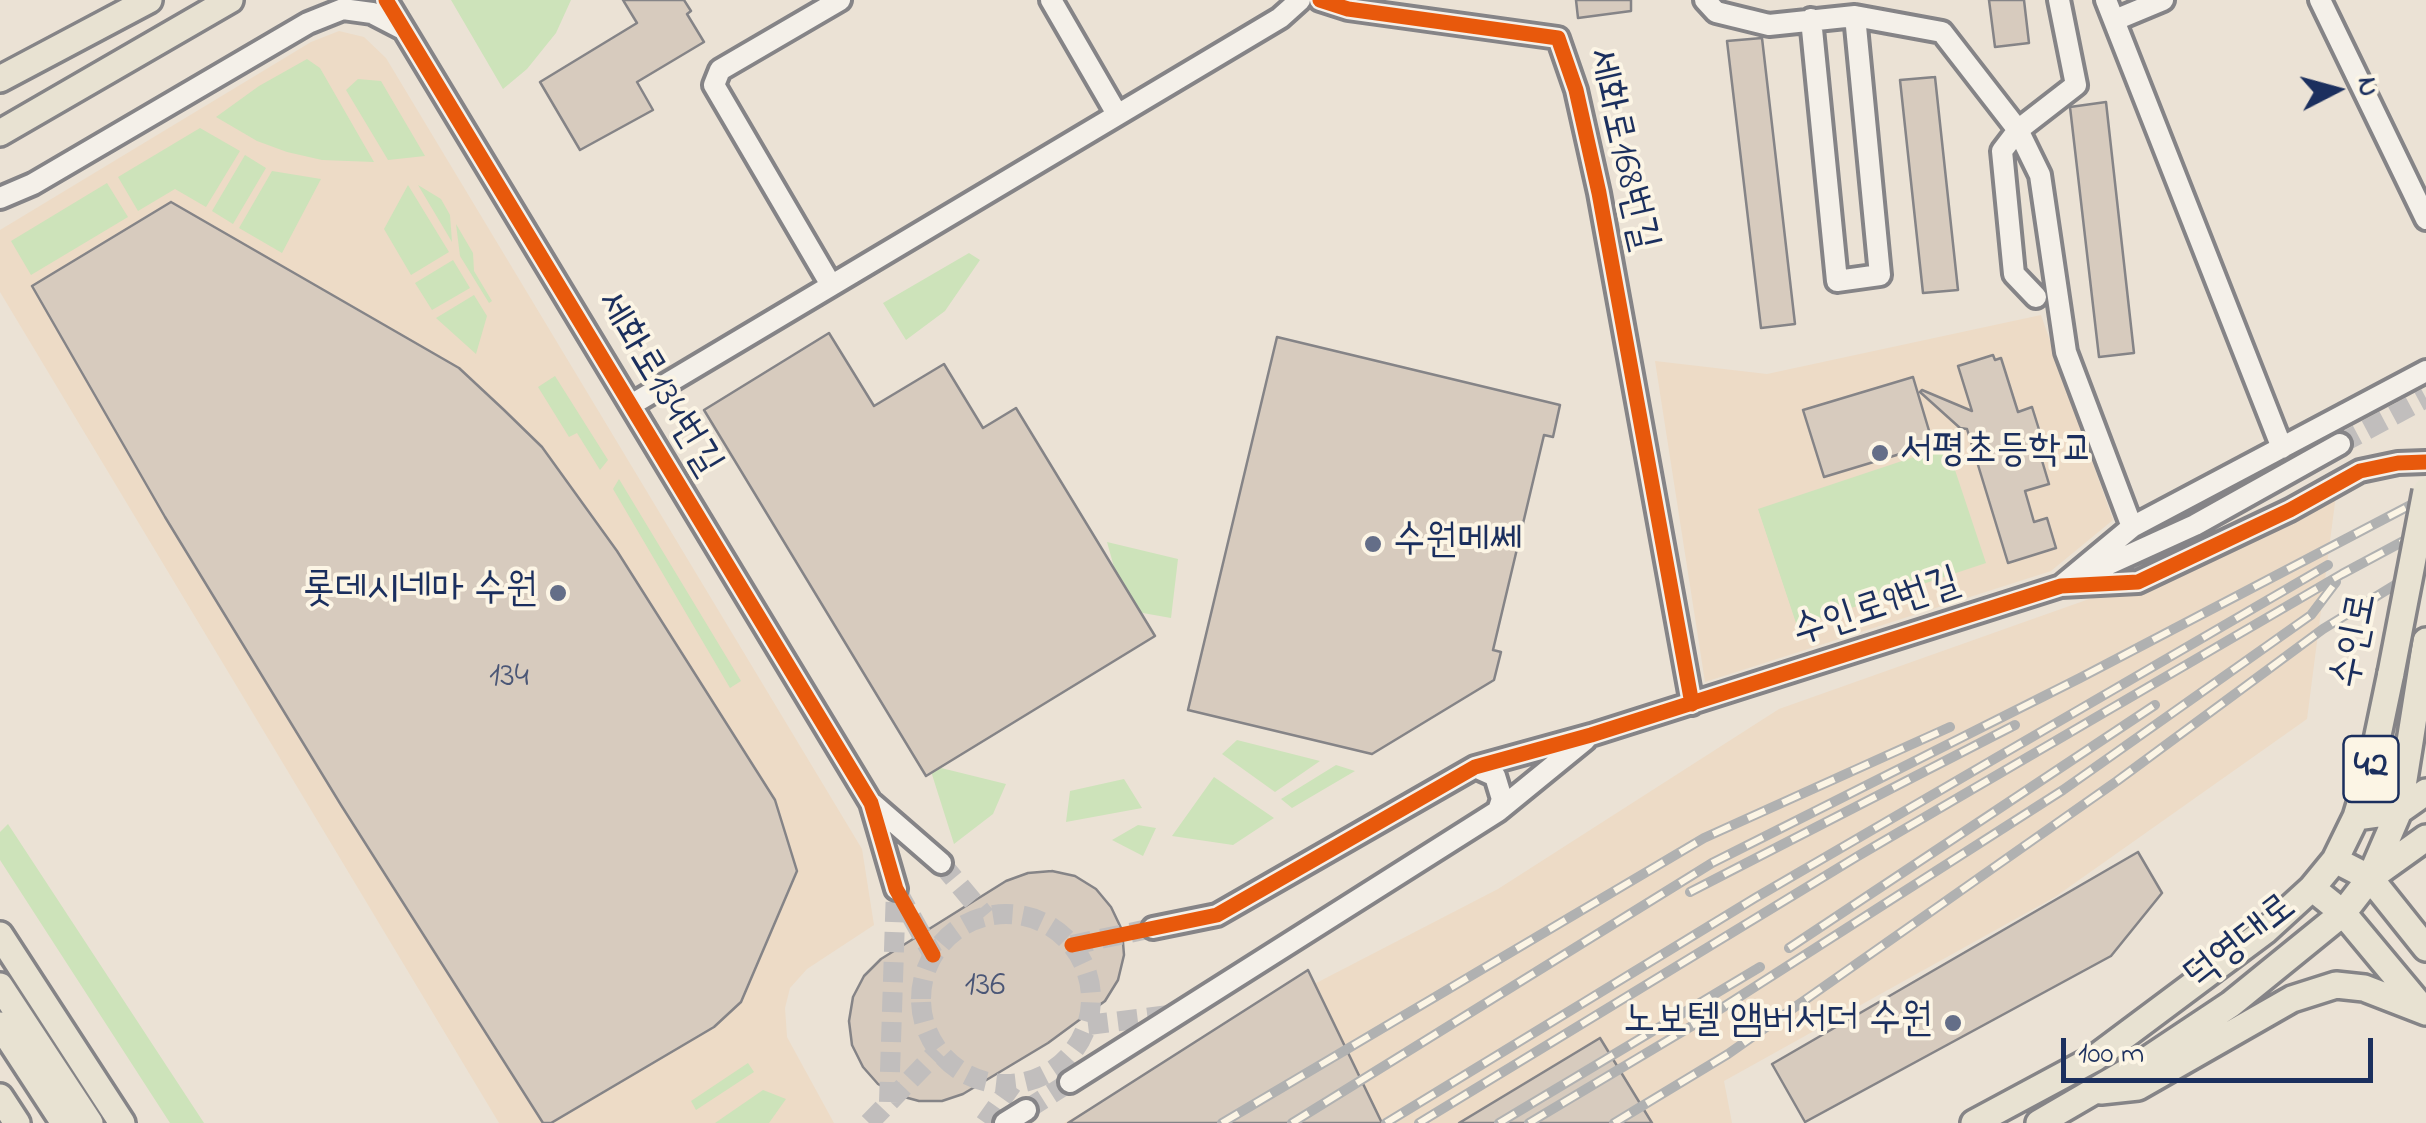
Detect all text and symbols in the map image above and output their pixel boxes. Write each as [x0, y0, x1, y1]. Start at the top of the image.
north arrow [2286, 40, 2386, 140]
street label: 세화로168번길 [1572, 44, 1666, 256]
text: N [2345, 75, 2388, 98]
street label: 세화로134번길 [582, 284, 730, 486]
place label: 서평초등학교 [1900, 429, 2093, 477]
marker: 서평초등학교 [1869, 442, 1891, 464]
place label: 수원메쎄 [1393, 520, 1522, 568]
marker: 수원메쎄 [1362, 533, 1384, 555]
street label: 수인로9번길 [1787, 560, 1967, 660]
place label: 롯데시네마 수원 [303, 569, 538, 617]
marker: 롯데시네마 수원 [547, 582, 569, 604]
street label: 수인로 [2325, 589, 2391, 693]
house number: 134 [489, 658, 529, 700]
road number: 42 [2344, 736, 2398, 802]
street label: 덕영대로 [2176, 885, 2308, 1003]
house number: 136 [965, 967, 1005, 1009]
place label: 노보텔 앰버서더 수원 [1623, 999, 1933, 1047]
marker: 노보텔 앰버서더 수원 [1942, 1012, 1964, 1034]
scale bar [2066, 1018, 2378, 1080]
text: 100 m [2078, 1033, 2144, 1077]

